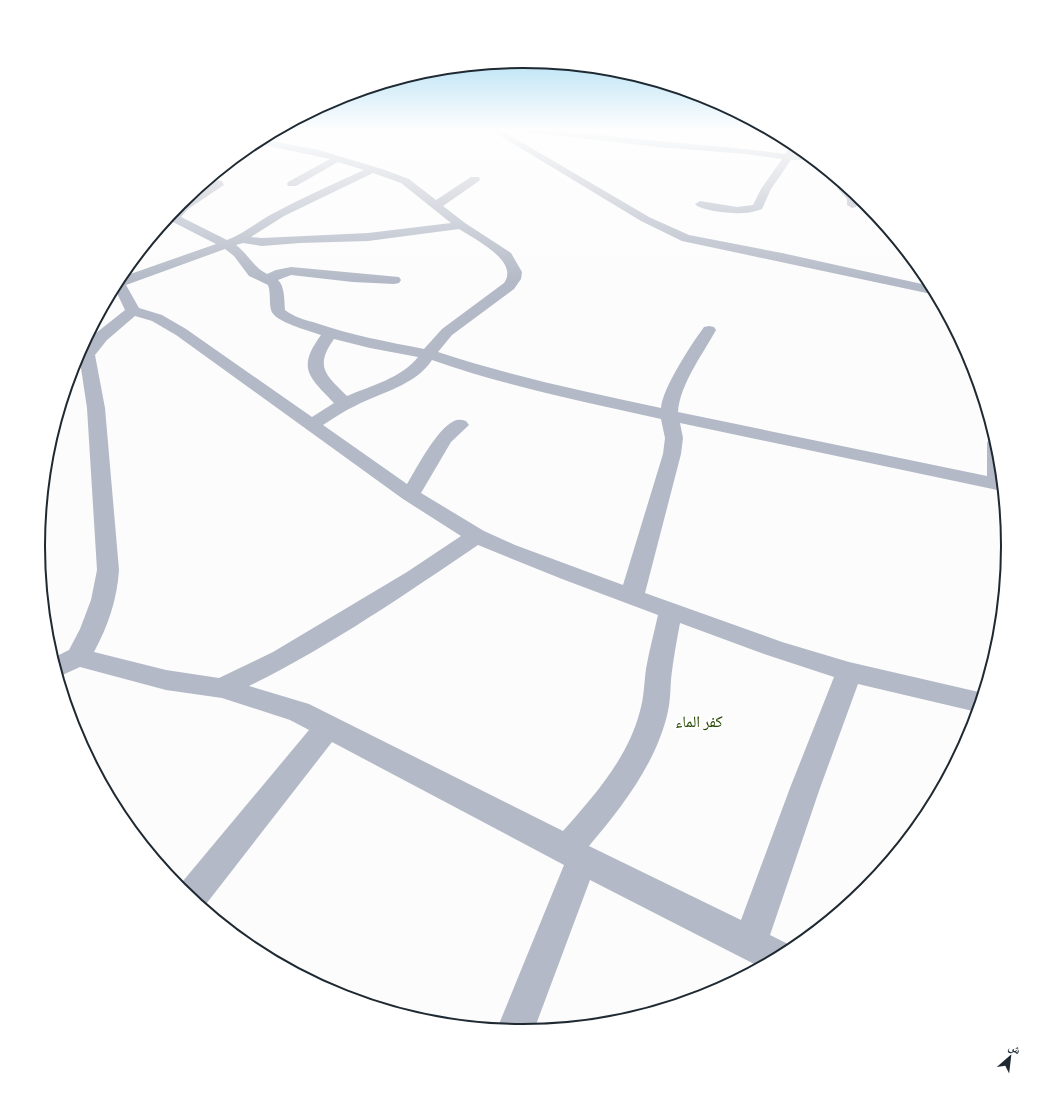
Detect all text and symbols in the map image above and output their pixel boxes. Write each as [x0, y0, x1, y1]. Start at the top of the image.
district label: كفر الماء [675, 712, 723, 731]
north arrow [990, 1037, 1030, 1077]
text: ش [1006, 1040, 1023, 1058]

